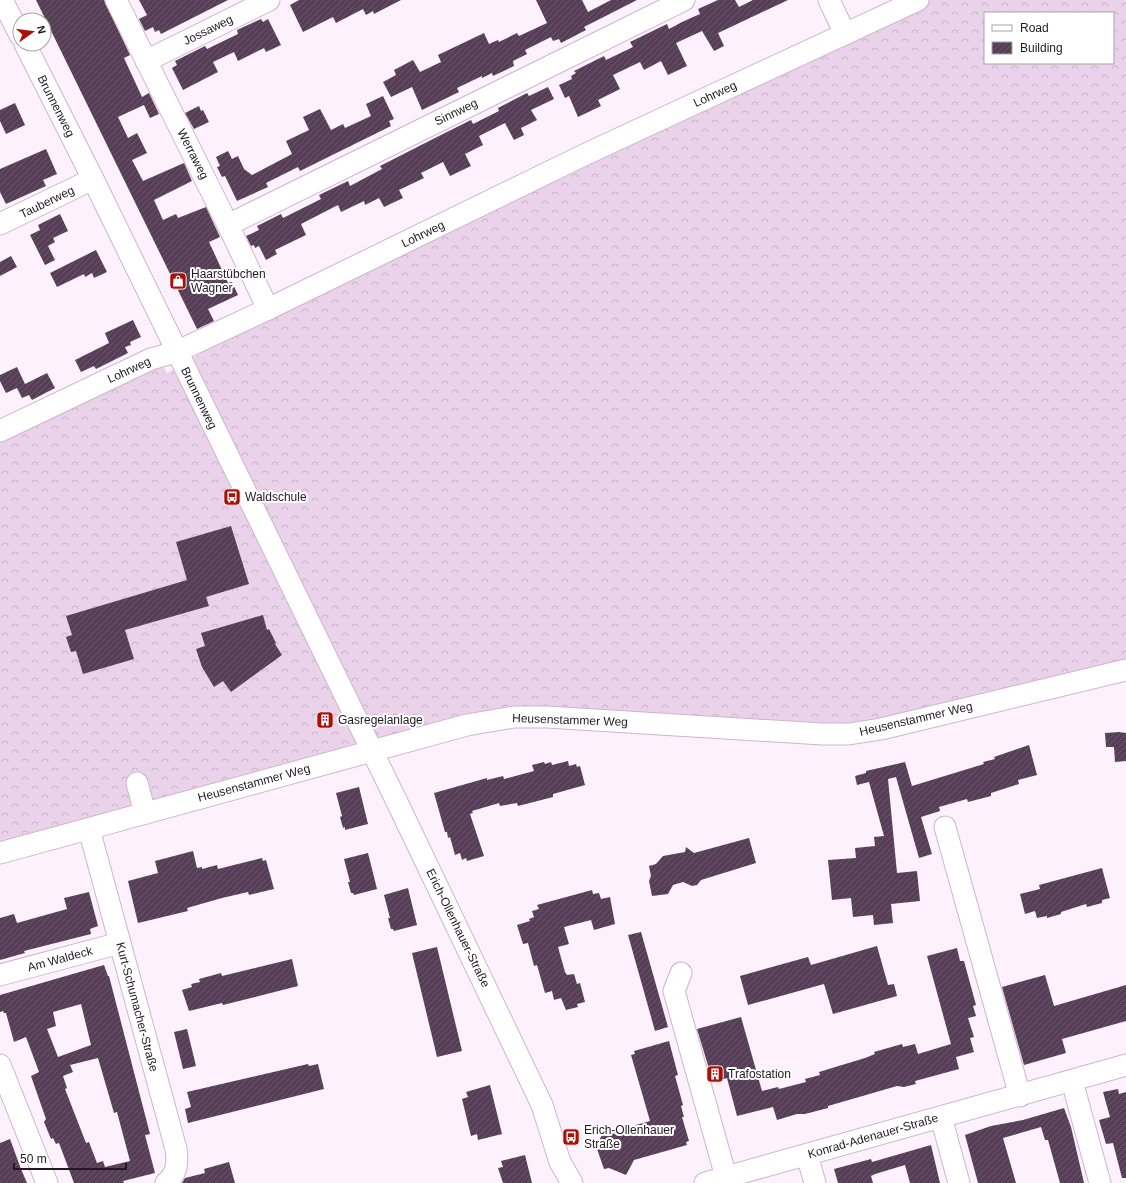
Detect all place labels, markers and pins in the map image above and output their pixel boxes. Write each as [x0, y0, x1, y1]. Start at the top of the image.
place label: Haarstübchen Wagner [191, 267, 266, 295]
shop icon: Haarstübchen Wagner [168, 271, 188, 291]
bus stop icon: Waldschule [222, 487, 242, 507]
place label: Waldschule [245, 490, 307, 504]
building icon: Gasregelanlage [315, 710, 335, 730]
place label: Gasregelanlage [338, 713, 423, 727]
building icon: Trafostation [705, 1064, 725, 1084]
place label: Trafostation [728, 1067, 791, 1081]
place label: Erich-Ollenhauer Straße [584, 1123, 674, 1151]
bus stop icon: Erich-Ollenhauer Straße [561, 1127, 581, 1147]

